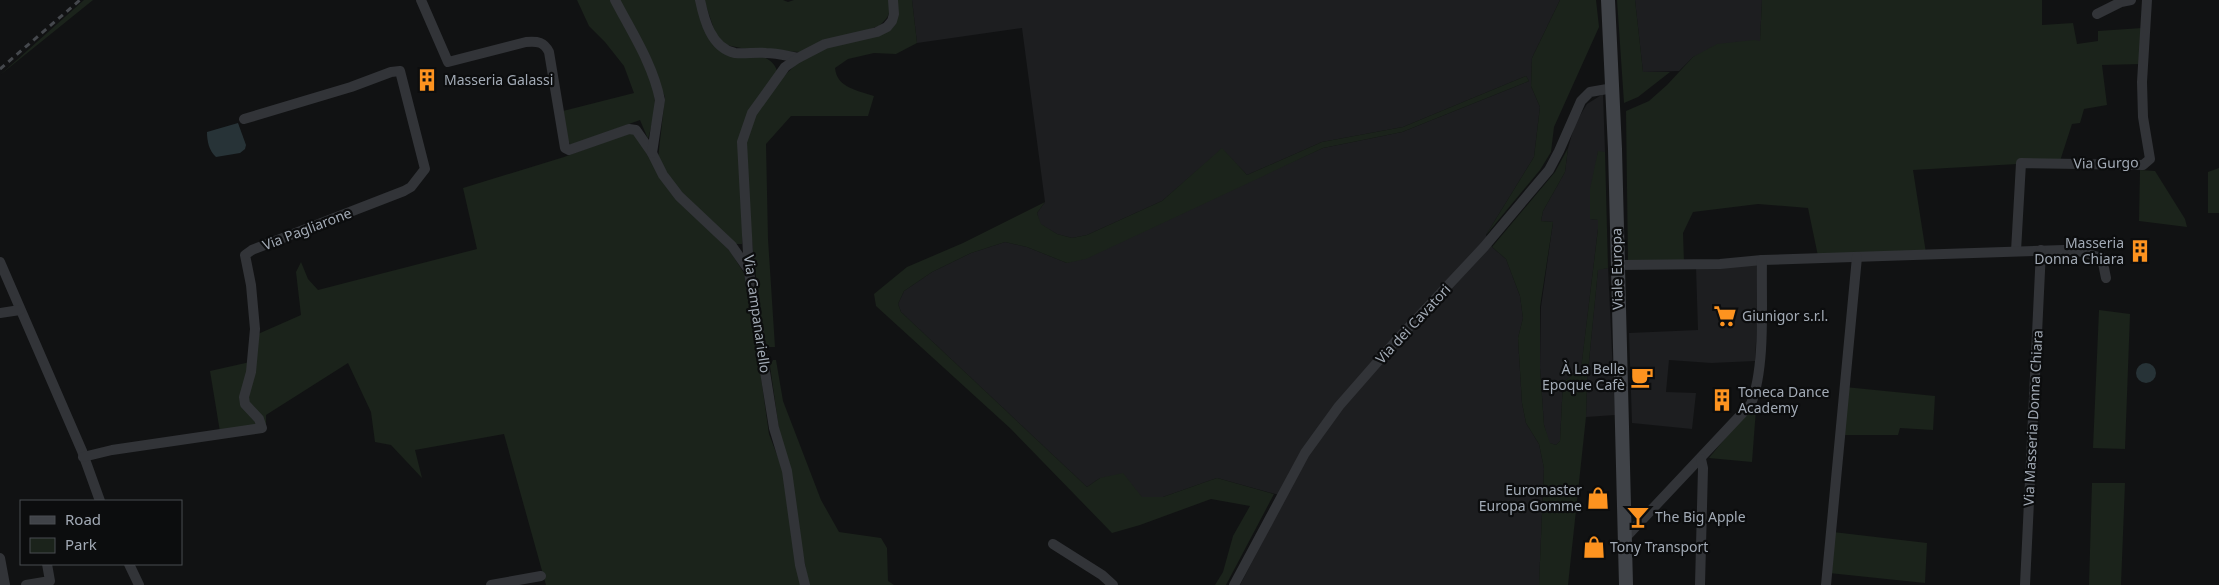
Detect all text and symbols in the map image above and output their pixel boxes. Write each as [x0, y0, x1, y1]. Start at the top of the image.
building icon: Masseria Galassi [414, 67, 440, 93]
place label: Masseria Galassi [444, 70, 553, 89]
street label: Via Gurgo [2073, 152, 2139, 173]
street label: Via Pagliarone [260, 203, 354, 254]
street label: Viale Europa [1606, 228, 1627, 310]
place label: Masseria Donna Chiara [2034, 233, 2124, 268]
building icon: Masseria Donna Chiara [2127, 238, 2153, 264]
street label: Via Campanariello [740, 254, 775, 374]
street label: Via dei Cavatori [1371, 280, 1454, 367]
supermarket icon: Giunigor s.r.l. [1712, 303, 1738, 329]
place label: Giunigor s.r.l. [1742, 306, 1828, 325]
street label: Via Masseria Donna Chiara [2018, 330, 2047, 506]
place label: À La Belle Epoque Cafè [1542, 359, 1625, 394]
cafe icon: À La Belle Epoque Cafè [1629, 364, 1655, 390]
place label: Toneca Dance Academy [1738, 382, 1829, 417]
building icon: Toneca Dance Academy [1709, 387, 1735, 413]
place label: Euromaster Europa Gomme [1479, 480, 1582, 515]
shop icon: Euromaster Europa Gomme [1585, 485, 1611, 511]
legend [20, 500, 182, 565]
bar icon: The Big Apple [1625, 504, 1651, 530]
place label: The Big Apple [1655, 507, 1746, 526]
text: Road [65, 509, 101, 529]
text: Park [65, 534, 97, 554]
shop icon: Tony Transport [1581, 534, 1607, 560]
place label: Tony Transport [1610, 537, 1708, 556]

